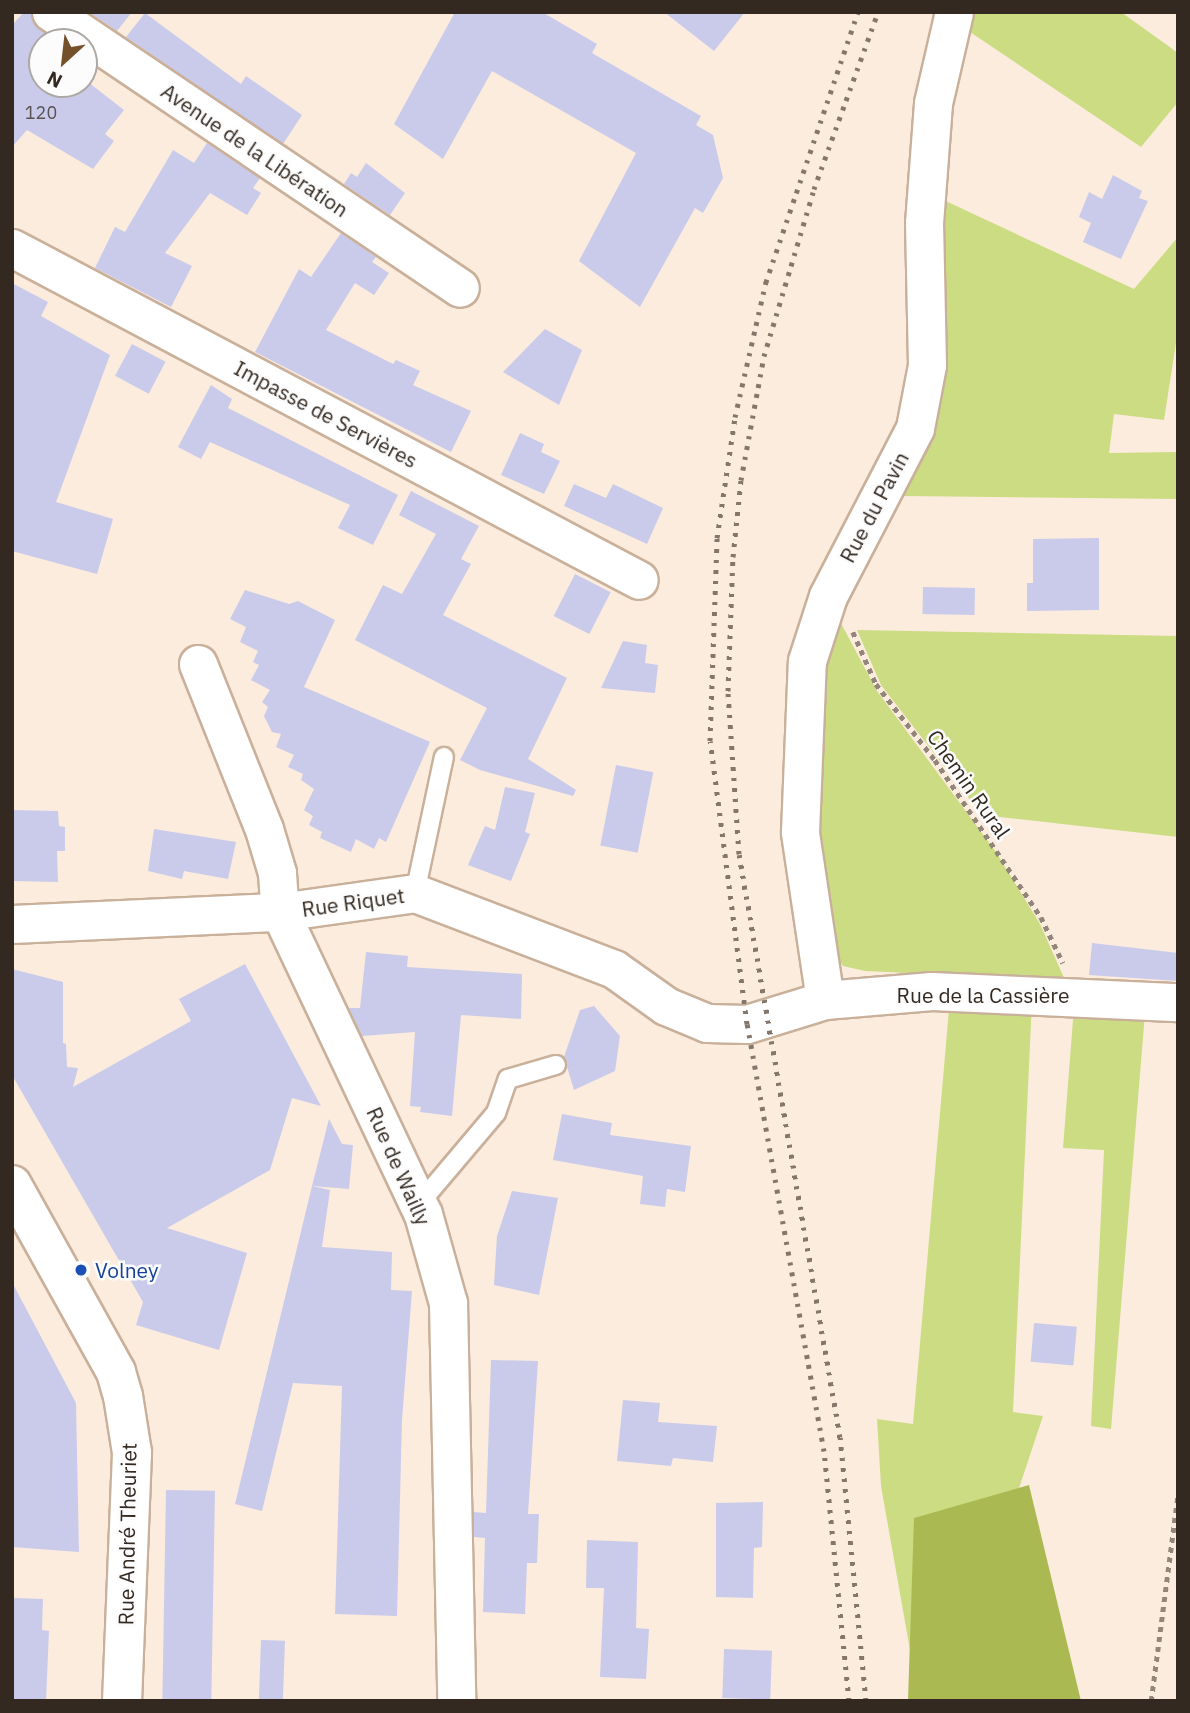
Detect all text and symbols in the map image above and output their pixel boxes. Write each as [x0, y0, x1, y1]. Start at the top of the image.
north arrow [28, 28, 98, 98]
text: N [43, 66, 66, 94]
street label: Avenue de la Libération [157, 78, 353, 222]
house number: 120 [25, 102, 57, 124]
street label: Impasse de Servières [230, 355, 422, 473]
street label: Rue du Pavin [834, 447, 914, 567]
street label: Chemin Rural [922, 725, 1016, 843]
street label: Rue Riquet [300, 882, 406, 922]
street label: Rue de la Cassière [897, 982, 1069, 1008]
street label: Rue de Wailly [362, 1103, 436, 1229]
place label: Volney [95, 1257, 158, 1283]
marker: Volney [73, 1262, 89, 1278]
street label: Rue André Theuriet [113, 1442, 141, 1626]

